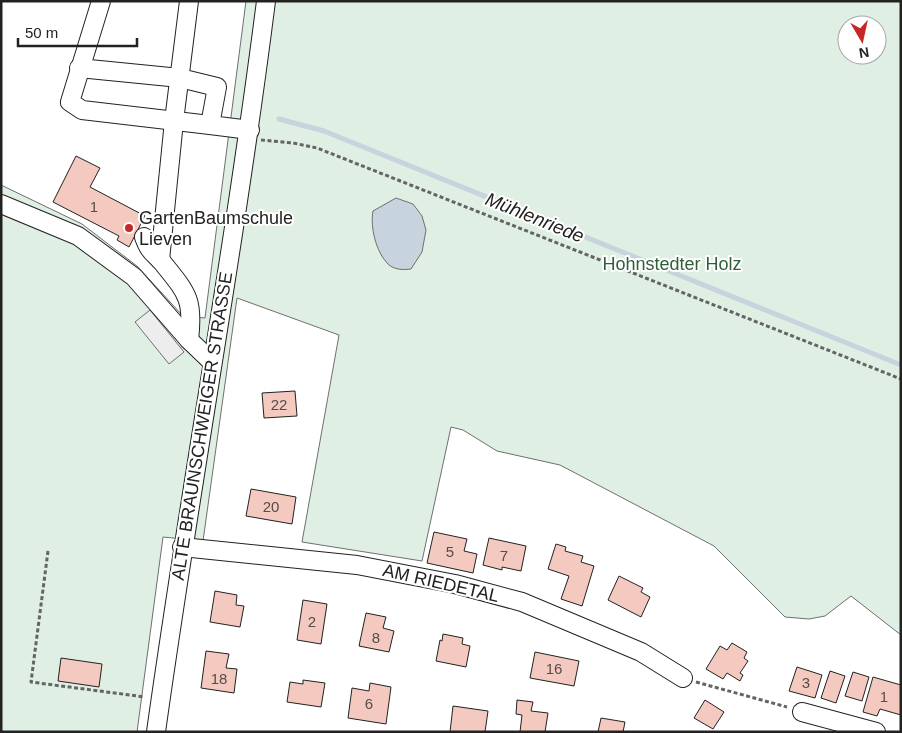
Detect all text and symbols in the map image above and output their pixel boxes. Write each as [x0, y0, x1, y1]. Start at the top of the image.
scale bar [18, 15, 136, 47]
north arrow [837, 15, 887, 65]
text: 50 m [25, 24, 58, 41]
text: N [858, 44, 870, 62]
water label: Mühlenriede [482, 188, 587, 247]
house number: 1 [90, 198, 98, 215]
place label: GartenBaumschule Lieven [139, 208, 293, 249]
marker: GartenBaumschule Lieven [123, 222, 135, 234]
park label: Hohnstedter Holz [602, 254, 742, 274]
street label: ALTE BRAUNSCHWEIGER STRASSE [168, 270, 236, 582]
house number: 22 [271, 396, 287, 413]
house number: 20 [263, 498, 279, 515]
house number: 5 [446, 543, 454, 560]
house number: 7 [500, 547, 508, 564]
street label: AM RIEDETAL [381, 560, 501, 606]
house number: 2 [308, 613, 316, 630]
house number: 8 [372, 629, 380, 646]
house number: 16 [546, 660, 562, 677]
house number: 18 [211, 670, 227, 687]
house number: 3 [802, 674, 810, 691]
house number: 1 [880, 688, 888, 705]
house number: 6 [365, 695, 373, 712]

